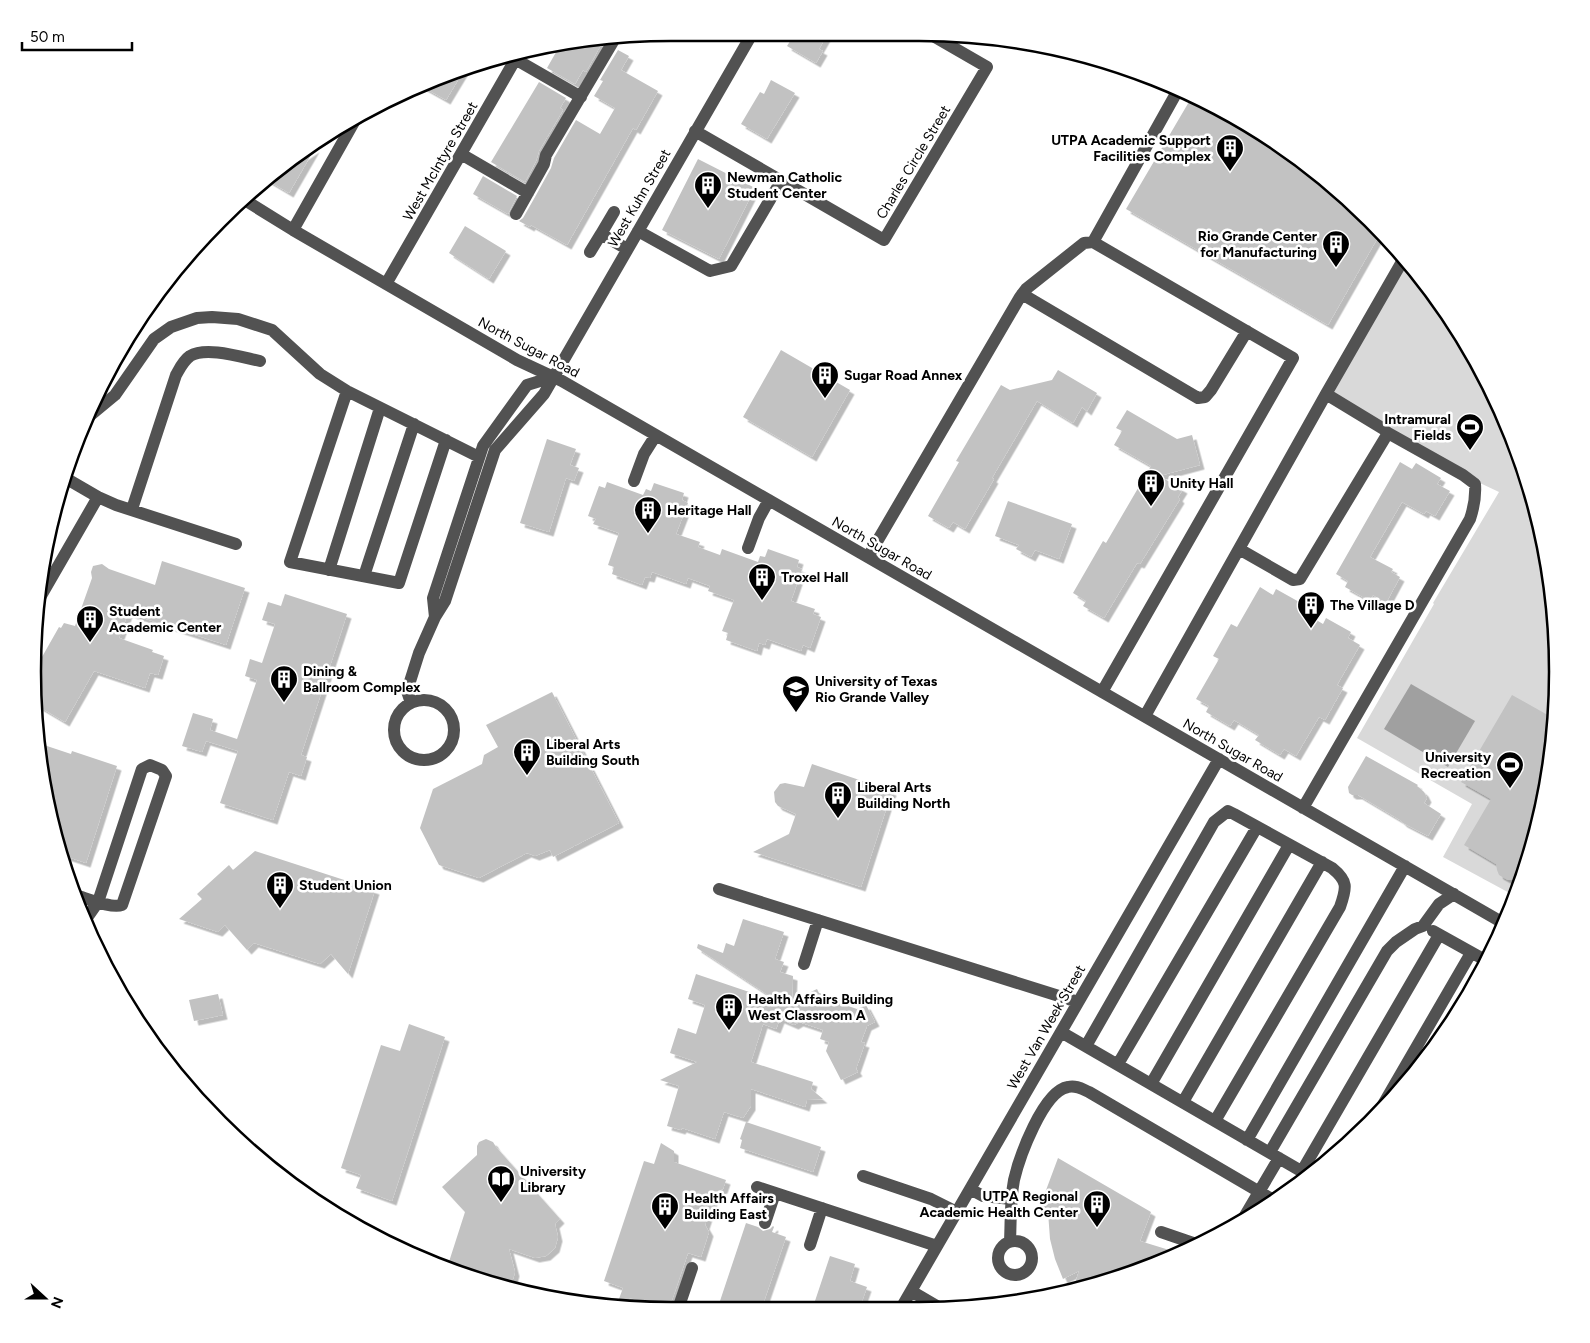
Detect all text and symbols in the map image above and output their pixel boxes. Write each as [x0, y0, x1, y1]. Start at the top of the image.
scale bar [22, 20, 132, 52]
text: 50 m [30, 28, 65, 46]
street label: West McIntyre Street [399, 99, 481, 224]
street label: Charles Circle Street [873, 102, 954, 222]
place label: UTPA Academic Support Facilities Complex [1051, 132, 1211, 165]
building icon: UTPA Academic Support Facilities Complex [1215, 133, 1245, 172]
street label: West Kuhn Street [604, 146, 674, 250]
place label: Newman Catholic Student Center [727, 169, 842, 202]
building icon: Newman Catholic Student Center [693, 170, 723, 209]
place label: Rio Grande Center for Manufacturing [1198, 228, 1318, 261]
building icon: Rio Grande Center for Manufacturing [1321, 229, 1351, 268]
street label: North Sugar Road [475, 314, 582, 381]
building icon: Sugar Road Annex [810, 360, 840, 399]
place label: Sugar Road Annex [844, 367, 963, 384]
place label: Intramural Fields [1384, 411, 1451, 444]
sports icon: Intramural Fields [1455, 412, 1485, 451]
building icon: Unity Hall [1136, 468, 1166, 507]
place label: Unity Hall [1170, 475, 1233, 492]
building icon: Heritage Hall [633, 495, 663, 534]
place label: Heritage Hall [667, 502, 752, 519]
street label: North Sugar Road [829, 513, 935, 584]
building icon: Troxel Hall [747, 562, 777, 601]
place label: Troxel Hall [781, 569, 848, 586]
building icon: The Village D [1296, 590, 1326, 629]
place label: The Village D [1330, 597, 1415, 614]
place label: Student Academic Center [109, 603, 222, 636]
building icon: Student Academic Center [75, 604, 105, 643]
place label: Dining & Ballroom Complex [303, 663, 421, 696]
building icon: Dining & Ballroom Complex [269, 664, 299, 703]
place label: University of Texas Rio Grande Valley [815, 673, 938, 706]
school or university icon: University of Texas Rio Grande Valley [781, 674, 811, 713]
street label: North Sugar Road [1180, 715, 1286, 786]
place label: Liberal Arts Building South [546, 736, 640, 769]
building icon: Liberal Arts Building South [512, 737, 542, 776]
place label: University Recreation [1421, 749, 1492, 782]
sports icon: University Recreation [1495, 750, 1525, 789]
place label: Liberal Arts Building North [857, 779, 950, 812]
building icon: Liberal Arts Building North [823, 780, 853, 819]
building icon: Student Union [265, 870, 295, 909]
place label: Student Union [299, 877, 392, 894]
street label: West Van Week Street [1004, 962, 1089, 1093]
place label: Health Affairs Building West Classroom A [748, 991, 893, 1024]
building icon: Health Affairs Building West Classroom A [714, 992, 744, 1031]
place label: University Library [520, 1163, 587, 1196]
library icon: University Library [486, 1164, 516, 1203]
place label: UTPA Regional Academic Health Center [920, 1188, 1079, 1221]
building icon: UTPA Regional Academic Health Center [1082, 1189, 1112, 1228]
place label: Health Affairs Building East [684, 1190, 774, 1223]
building icon: Health Affairs Building East [650, 1191, 680, 1230]
north arrow [20, 1273, 70, 1323]
text: N [47, 1294, 67, 1311]

